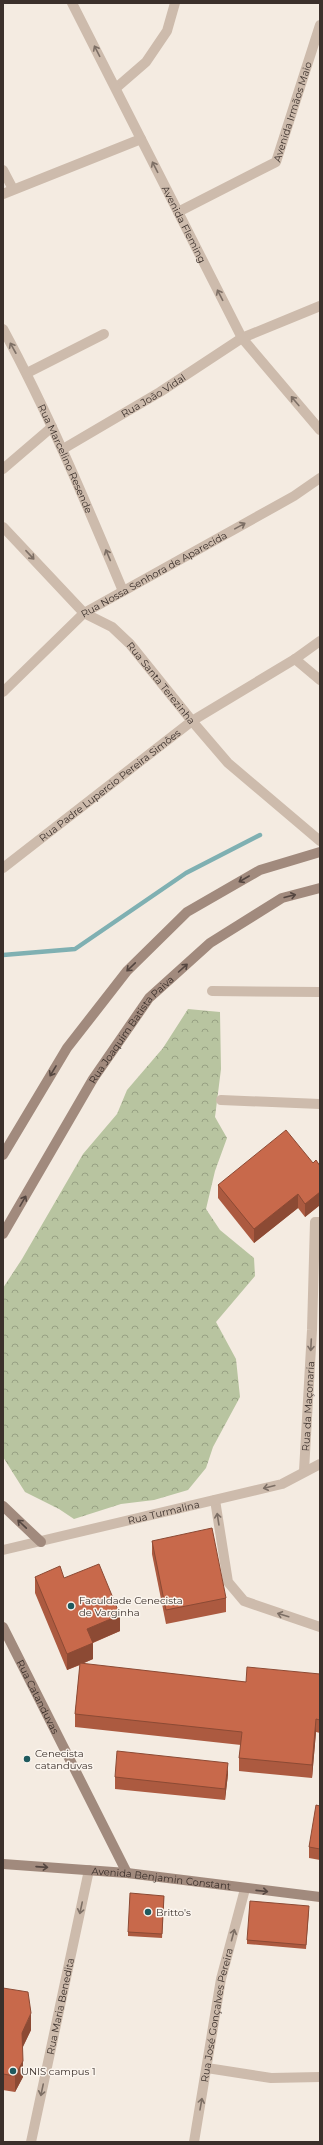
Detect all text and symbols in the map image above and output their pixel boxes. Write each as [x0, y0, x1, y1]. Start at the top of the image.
one-way arrow [92, 45, 100, 57]
street label: Avenida Irmãos Maio [270, 60, 315, 164]
one-way arrow [151, 161, 158, 173]
street label: Avenida Fleming [159, 184, 209, 265]
one-way arrow [216, 289, 223, 301]
one-way arrow [9, 342, 17, 354]
street label: Rua João Vidal [119, 371, 188, 420]
one-way arrow [290, 395, 299, 406]
street label: Rua Marcelino Resende [35, 402, 95, 515]
one-way arrow [234, 521, 246, 529]
street label: Rua Nossa Senhora de Aparecida [79, 529, 229, 621]
one-way arrow [25, 550, 34, 560]
one-way arrow [103, 550, 111, 562]
street label: Rua Santa Terezinha [124, 639, 198, 727]
street label: Rua Padre Lupercio Pereira Simões [36, 726, 183, 845]
one-way arrow [238, 876, 250, 884]
one-way arrow [283, 892, 296, 899]
one-way arrow [126, 962, 136, 971]
one-way arrow [178, 964, 188, 973]
street label: Rua Joaquim Batista Paiva [86, 973, 177, 1086]
one-way arrow [49, 1065, 57, 1077]
one-way arrow [19, 1195, 27, 1207]
one-way arrow [308, 1338, 315, 1351]
street label: Rua da Maçonaria [299, 1361, 317, 1452]
one-way arrow [263, 1484, 276, 1491]
street label: Rua Turmalina [126, 1498, 201, 1527]
one-way arrow [214, 1513, 222, 1526]
one-way arrow [17, 1520, 27, 1529]
place label: Faculdade Cenecista de Varginha [79, 1594, 183, 1619]
marker: Faculdade Cenecista de Varginha [66, 1601, 76, 1611]
one-way arrow [276, 1611, 289, 1618]
street label: Rua Catanduvas [14, 1658, 62, 1736]
place label: Cenecista catanduvas [35, 1747, 93, 1772]
marker: Cenecista catanduvas [22, 1754, 32, 1764]
one-way arrow [35, 1863, 48, 1870]
street label: Avenida Benjamin Constant [91, 1864, 232, 1893]
one-way arrow [255, 1887, 268, 1894]
one-way arrow [76, 1902, 84, 1915]
place label: Britto's [156, 1906, 191, 1919]
marker: Britto's [143, 1907, 153, 1917]
one-way arrow [230, 1929, 237, 1942]
street label: Rua José Gonçalves Pereira [198, 1947, 236, 2083]
street label: Rua Maria Benedita [44, 1957, 77, 2056]
place label: UNIS campus 1 [21, 2065, 96, 2078]
marker: UNIS campus 1 [8, 2066, 18, 2076]
one-way arrow [37, 2084, 45, 2097]
one-way arrow [197, 2097, 205, 2110]

